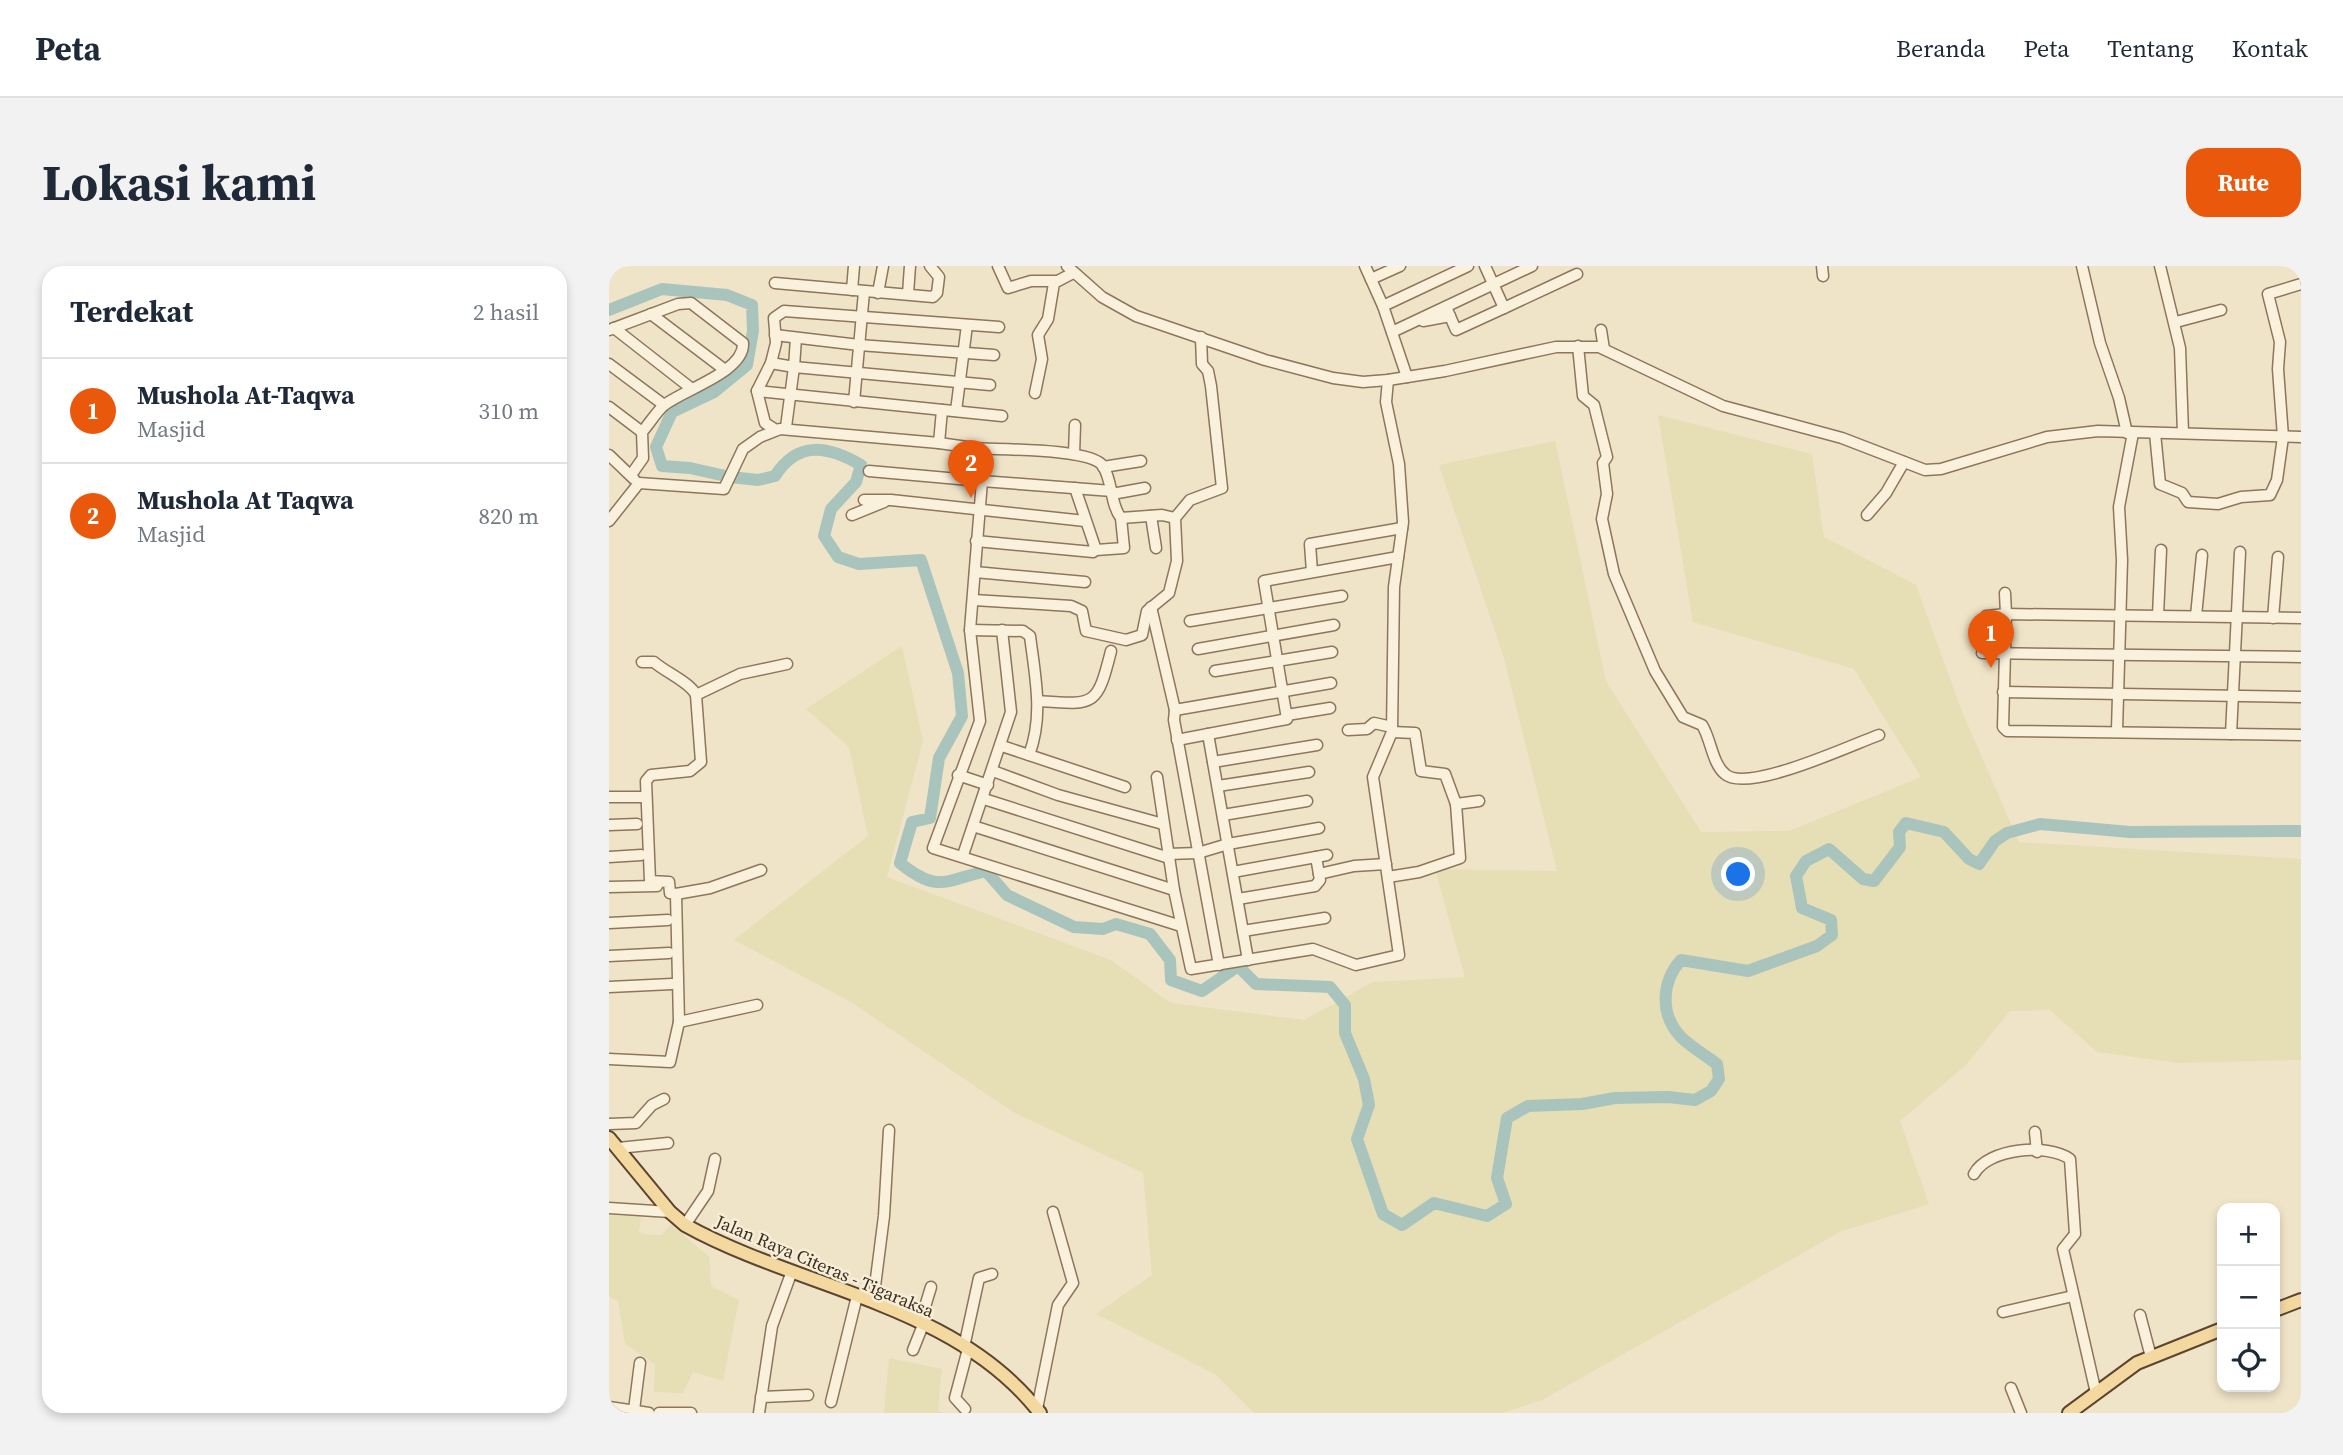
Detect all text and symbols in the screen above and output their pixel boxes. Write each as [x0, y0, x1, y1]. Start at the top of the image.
text: Peta [35, 26, 101, 71]
text: Beranda [1896, 32, 1985, 65]
text: Peta [2023, 32, 2069, 65]
text: Tentang [2107, 32, 2194, 65]
text: Kontak [2232, 32, 2308, 65]
button: Rute [2186, 148, 2301, 217]
text: Lokasi kami [42, 149, 316, 216]
text: Terdekat [70, 291, 193, 332]
text: 2 hasil [473, 296, 539, 328]
text: Mushola At-Taqwa [137, 377, 355, 413]
text: 1 [87, 395, 99, 427]
text: 310 m [478, 395, 539, 427]
text: Masjid [137, 413, 205, 445]
pin: 2 [948, 440, 994, 498]
text: Mushola At Taqwa [137, 482, 354, 518]
text: 2 [87, 500, 99, 532]
text: 820 m [478, 500, 539, 532]
text: Masjid [137, 518, 205, 550]
pin: 1 [1968, 610, 2014, 668]
your location [1721, 857, 1755, 891]
map controls [2217, 1203, 2280, 1392]
button: + [2217, 1203, 2280, 1266]
street label: Jalan Raya Citeras - Tigaraksa [711, 1208, 939, 1324]
button: − [2217, 1266, 2280, 1329]
button: locate [2217, 1329, 2280, 1392]

